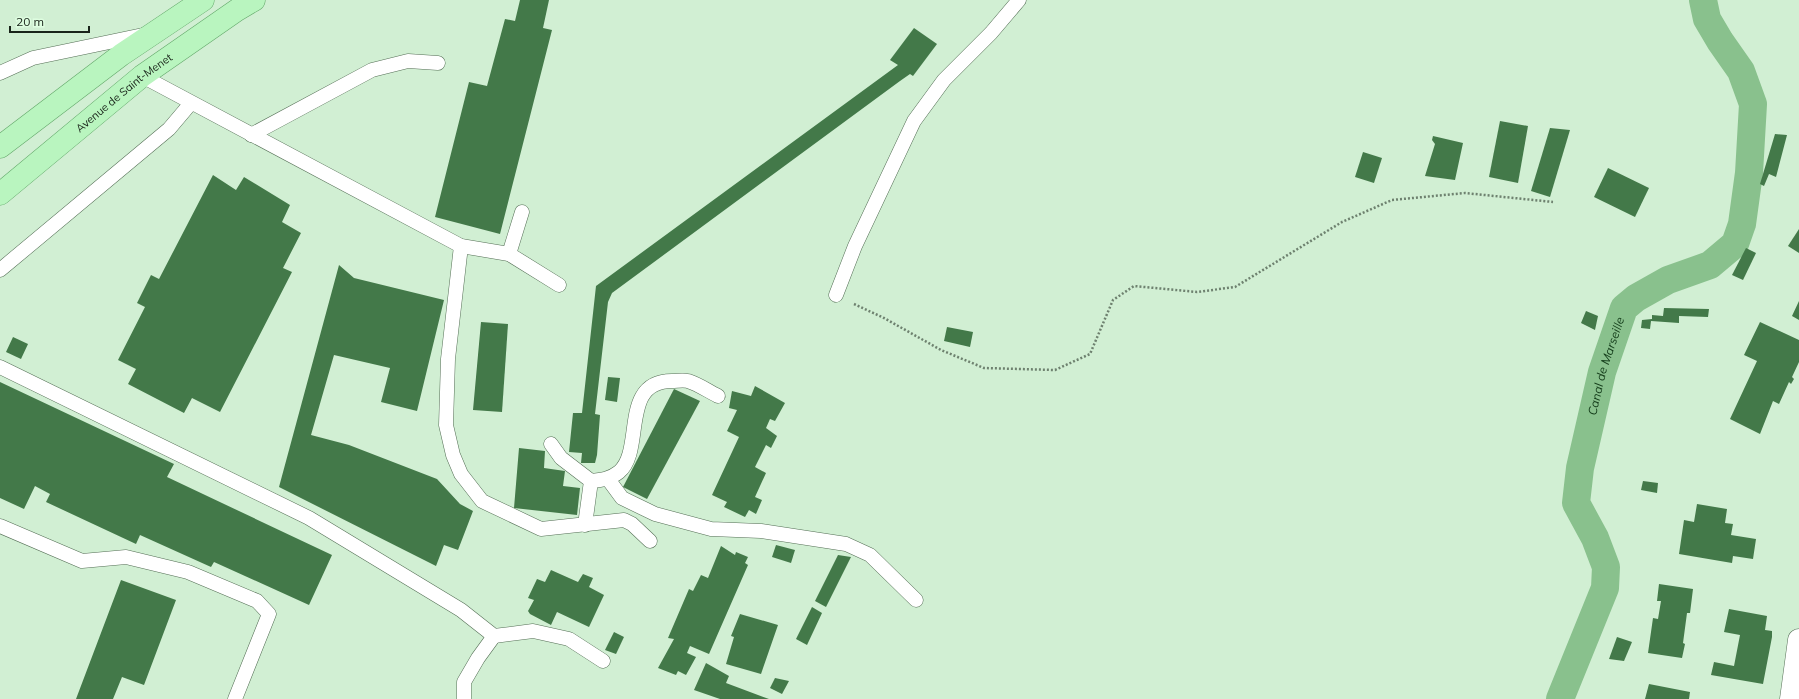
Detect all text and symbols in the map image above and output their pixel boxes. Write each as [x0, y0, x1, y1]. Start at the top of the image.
scale bar [10, 8, 89, 34]
text: 20 m [16, 14, 44, 29]
street label: Avenue de Saint-Menet [73, 50, 175, 135]
water label: Canal de Marseille [1584, 315, 1627, 417]

